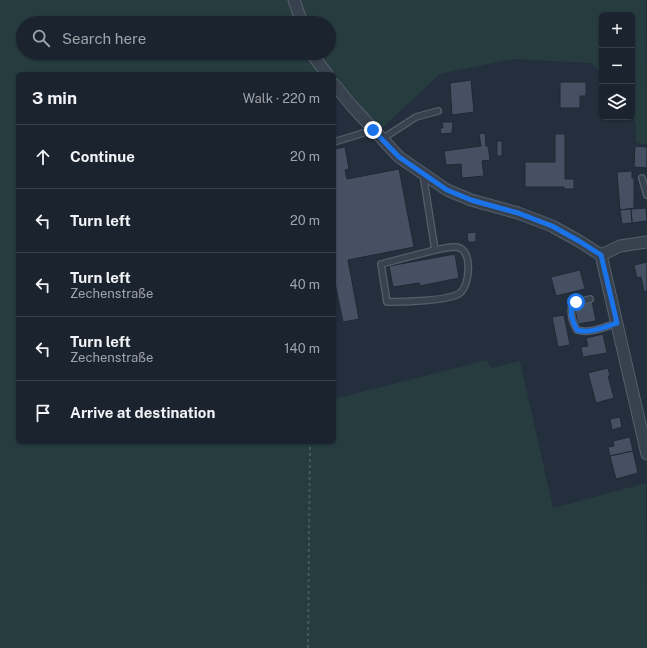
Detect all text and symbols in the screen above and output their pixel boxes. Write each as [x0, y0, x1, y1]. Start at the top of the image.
map controls [599, 12, 635, 120]
button: + [599, 12, 635, 48]
search box [16, 16, 336, 60]
icon: search [30, 27, 52, 49]
text: Search here [62, 30, 146, 47]
button: − [599, 48, 635, 84]
button: layers [599, 84, 635, 120]
text: 3 min [32, 88, 77, 108]
text: Walk · 220 m [243, 91, 320, 106]
route end [364, 121, 382, 139]
icon: ahead [32, 146, 54, 168]
text: Continue [70, 148, 135, 165]
text: 20 m [290, 149, 320, 164]
icon: left [32, 210, 54, 232]
text: Turn left [70, 212, 131, 229]
text: 20 m [290, 213, 320, 228]
text: Turn left [70, 269, 131, 286]
icon: left [32, 274, 54, 296]
text: 40 m [289, 277, 320, 292]
text: Zechenstraße [70, 286, 153, 301]
route start [567, 293, 585, 311]
text: Turn left [70, 333, 131, 350]
icon: left [32, 338, 54, 360]
text: 140 m [284, 341, 320, 356]
text: Zechenstraße [70, 350, 153, 365]
icon: arrive [32, 402, 54, 424]
text: Arrive at destination [70, 404, 215, 421]

